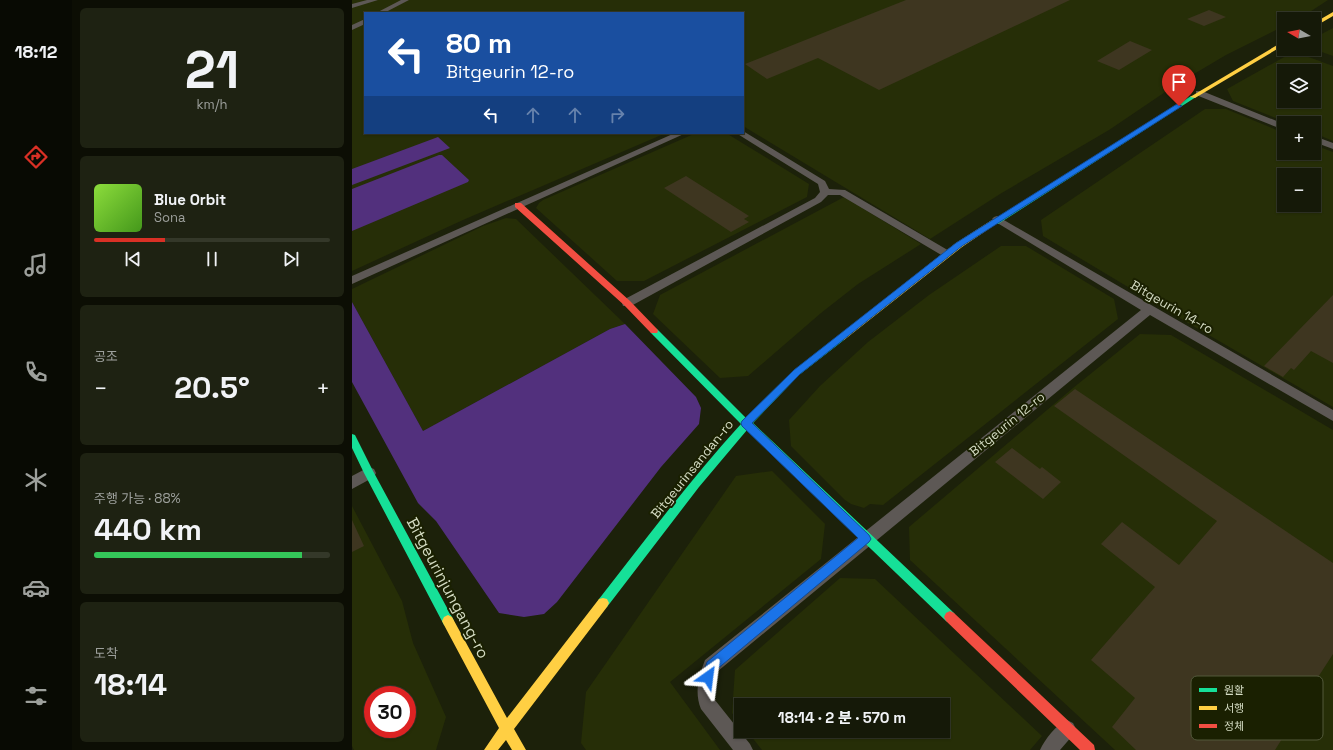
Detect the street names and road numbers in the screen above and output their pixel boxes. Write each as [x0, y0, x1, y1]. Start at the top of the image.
street label: Bitgeurin 14-ro [1127, 276, 1217, 338]
street label: Bitgeurin 12-ro [966, 388, 1048, 460]
street label: Bitgeurinsandan-ro [647, 416, 737, 522]
street label: Bitgeurinjungang-ro [402, 514, 494, 662]

